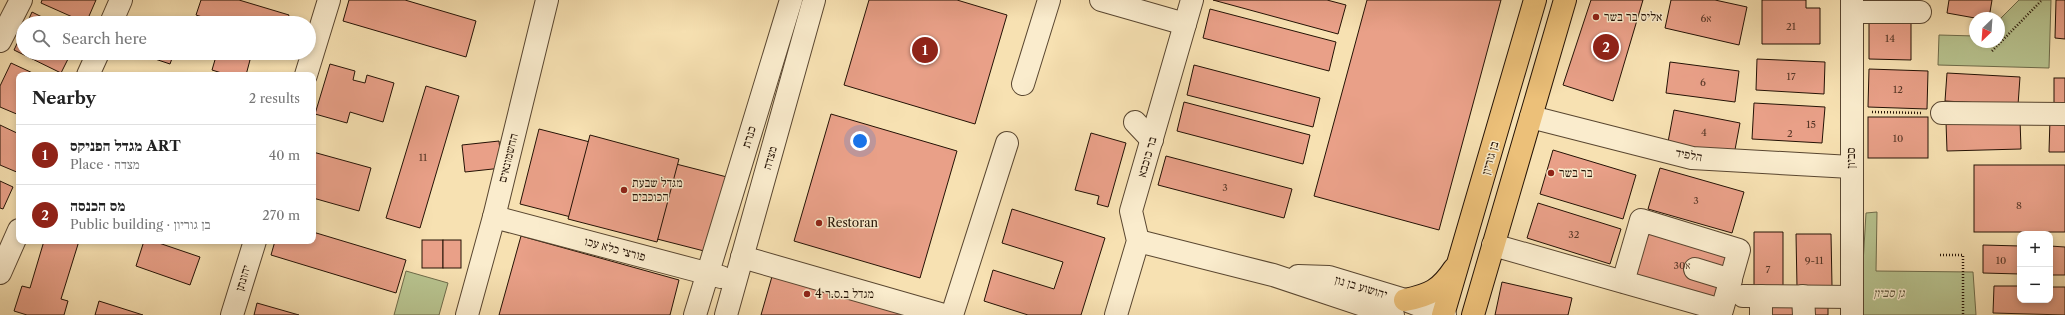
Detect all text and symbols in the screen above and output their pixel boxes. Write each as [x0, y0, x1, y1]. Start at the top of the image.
place label: אליס בר בשר [1604, 9, 1662, 24]
marker: אליס בר בשר [1591, 12, 1601, 22]
house number: 6א [1700, 12, 1712, 25]
north arrow [1969, 12, 2005, 48]
search box [16, 16, 316, 60]
house number: 21 [1786, 20, 1797, 33]
icon: search [30, 27, 52, 49]
text: Search here [62, 29, 147, 48]
pin: 2 [1593, 32, 1619, 62]
house number: 14 [1885, 32, 1895, 45]
pin: 1 [912, 35, 938, 65]
house number: 17 [1786, 70, 1796, 83]
house number: 6 [1700, 76, 1706, 89]
house number: 12 [1893, 83, 1903, 96]
text: Nearby [32, 88, 96, 108]
text: 2 results [249, 90, 300, 106]
house number: 15 [1806, 118, 1816, 131]
street label: כנרת [738, 124, 759, 150]
house number: 4 [1701, 126, 1707, 139]
house number: 2 [1787, 127, 1793, 140]
your location [850, 131, 870, 151]
street label: החשמונאים [494, 132, 521, 184]
house number: 10 [1893, 132, 1903, 145]
street label: בר כוכבא [1134, 135, 1160, 179]
text: מגדל הפניקס ART [70, 136, 181, 155]
street label: בן גוריון [1478, 139, 1501, 176]
street label: מצדה [759, 144, 780, 171]
street label: הלפיד [1675, 145, 1704, 164]
text: 1 [42, 147, 48, 163]
text: 40 m [269, 147, 300, 163]
street label: סביון [1843, 147, 1858, 169]
house number: 11 [419, 151, 428, 164]
text: Place · מצדה [70, 156, 140, 172]
place label: בר בשר [1559, 165, 1593, 180]
marker: בר בשר [1546, 168, 1556, 178]
place label: מגדל שבעת הכוכבים [632, 175, 683, 204]
house number: 3 [1222, 181, 1228, 194]
marker: מגדל שבעת הכוכבים [619, 185, 629, 195]
house number: 3 [1693, 194, 1699, 207]
text: מס הכנסה [70, 196, 125, 215]
house number: 8 [2016, 199, 2022, 212]
text: 2 [41, 207, 49, 223]
text: 270 m [262, 207, 300, 223]
place label: Restoran [827, 215, 879, 230]
text: Public building · בן גוריון [70, 216, 211, 232]
marker: Restoran [814, 218, 824, 228]
house number: 32 [1568, 228, 1580, 241]
map controls [2017, 231, 2053, 303]
button: + [2017, 231, 2053, 267]
street label: פורצי כלא עכו [583, 233, 648, 264]
house number: 9-11 [1805, 254, 1824, 267]
house number: 10 [1996, 254, 2006, 267]
house number: 30א [1673, 259, 1691, 272]
street label: יהונתן [231, 263, 254, 293]
house number: 7 [1766, 263, 1771, 276]
button: − [2017, 267, 2053, 303]
street label: יהושוע בן נון [1333, 271, 1389, 302]
park label: גן סביון [1873, 285, 1906, 300]
place label: מגדל ב.ס.ר 4 [815, 286, 874, 301]
marker: מגדל ב.ס.ר 4 [802, 289, 812, 299]

